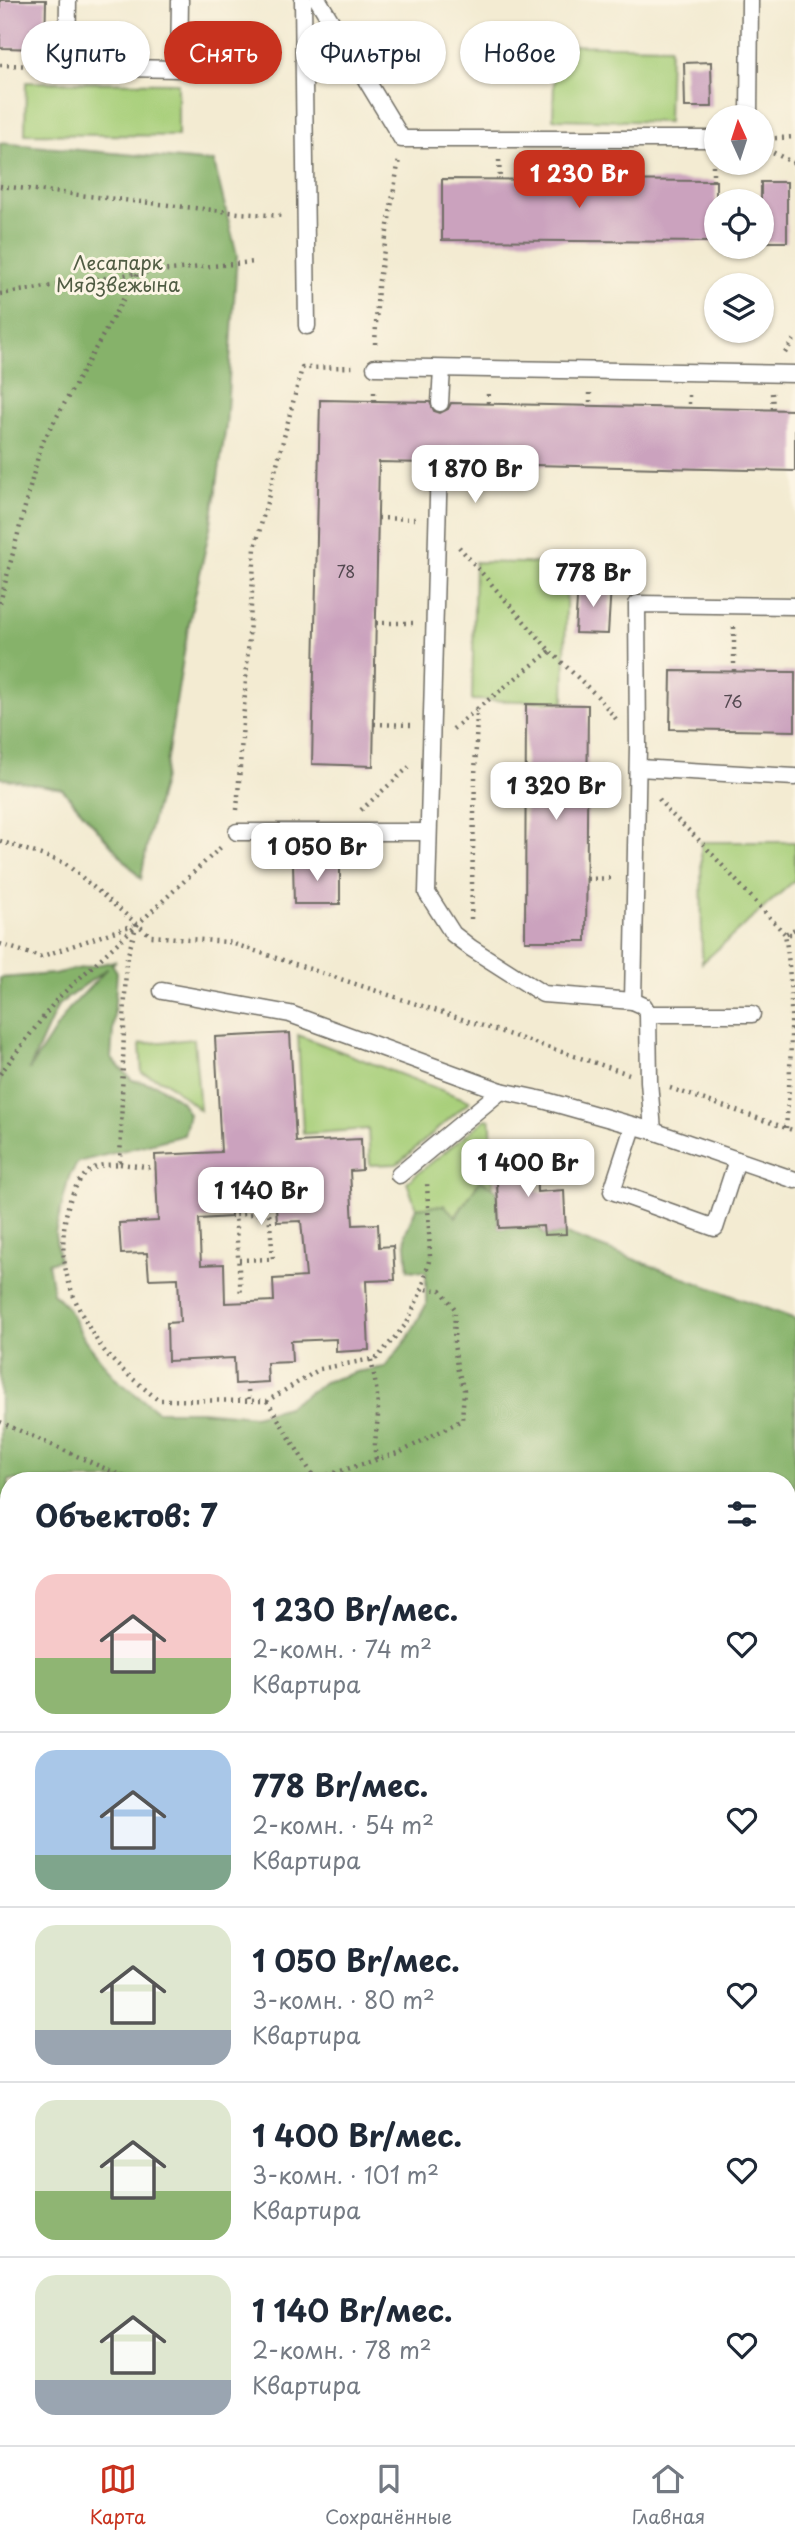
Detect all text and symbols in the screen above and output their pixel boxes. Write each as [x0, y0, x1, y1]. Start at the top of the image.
chip: Купить [21, 21, 150, 84]
chip: Снять [164, 21, 282, 84]
chip: Фильтры [296, 21, 446, 84]
chip: Новое [460, 21, 580, 84]
north arrow [704, 105, 774, 175]
map controls [704, 105, 774, 343]
pin: 1 230 Br [507, 150, 651, 210]
text: 1 230 Br [530, 155, 628, 190]
button: locate [704, 189, 774, 259]
park label: Лесапарк Мядзвежына [56, 248, 180, 298]
button: layers [704, 273, 774, 343]
pin: 1 870 Br [403, 446, 547, 505]
text: 1 870 Br [428, 450, 522, 485]
pin: 778 Br [536, 550, 650, 609]
text: 778 Br [555, 554, 631, 589]
house number: 78 [337, 559, 355, 583]
house number: 76 [723, 689, 743, 713]
pin: 1 320 Br [484, 762, 628, 822]
text: 1 320 Br [506, 767, 606, 802]
pin: 1 050 Br [245, 824, 389, 883]
text: 1 050 Br [267, 828, 367, 863]
pin: 1 400 Br [456, 1140, 600, 1199]
text: 1 400 Br [477, 1144, 579, 1179]
pin: 1 140 Br [189, 1168, 333, 1227]
text: 1 140 Br [214, 1172, 308, 1207]
text: Объектов: 7 [35, 1492, 218, 1537]
icon: filters [723, 1495, 761, 1533]
text: 1 230 Br/мес. [252, 1586, 458, 1631]
icon: home [91, 1602, 175, 1686]
icon: heart [723, 1625, 761, 1663]
text: 2-комн. · 74 m² [252, 1631, 432, 1666]
text: Квартира [252, 1666, 360, 1701]
text: 778 Br/мес. [252, 1762, 428, 1807]
icon: home [91, 1778, 175, 1862]
icon: heart [723, 1801, 761, 1839]
text: 2-комн. · 54 m² [252, 1807, 434, 1842]
text: Квартира [252, 1842, 360, 1877]
text: 1 050 Br/мес. [252, 1937, 460, 1982]
icon: home [91, 1953, 175, 2037]
icon: heart [723, 1976, 761, 2014]
text: 3-комн. · 80 m² [252, 1982, 435, 2017]
text: Квартира [252, 2017, 360, 2052]
text: 1 400 Br/мес. [252, 2112, 462, 2157]
icon: home [91, 2128, 175, 2212]
icon: heart [723, 2151, 761, 2189]
text: 3-комн. · 101 m² [252, 2157, 439, 2192]
text: Квартира [252, 2192, 360, 2227]
text: 1 140 Br/мес. [252, 2287, 453, 2332]
icon: home [91, 2303, 175, 2387]
icon: heart [723, 2326, 761, 2364]
text: 2-комн. · 78 m² [252, 2332, 432, 2367]
text: Квартира [252, 2367, 360, 2402]
tab: Карта [90, 2460, 146, 2530]
tab: Сохранённые [325, 2460, 452, 2530]
tab: Главная [632, 2460, 705, 2530]

